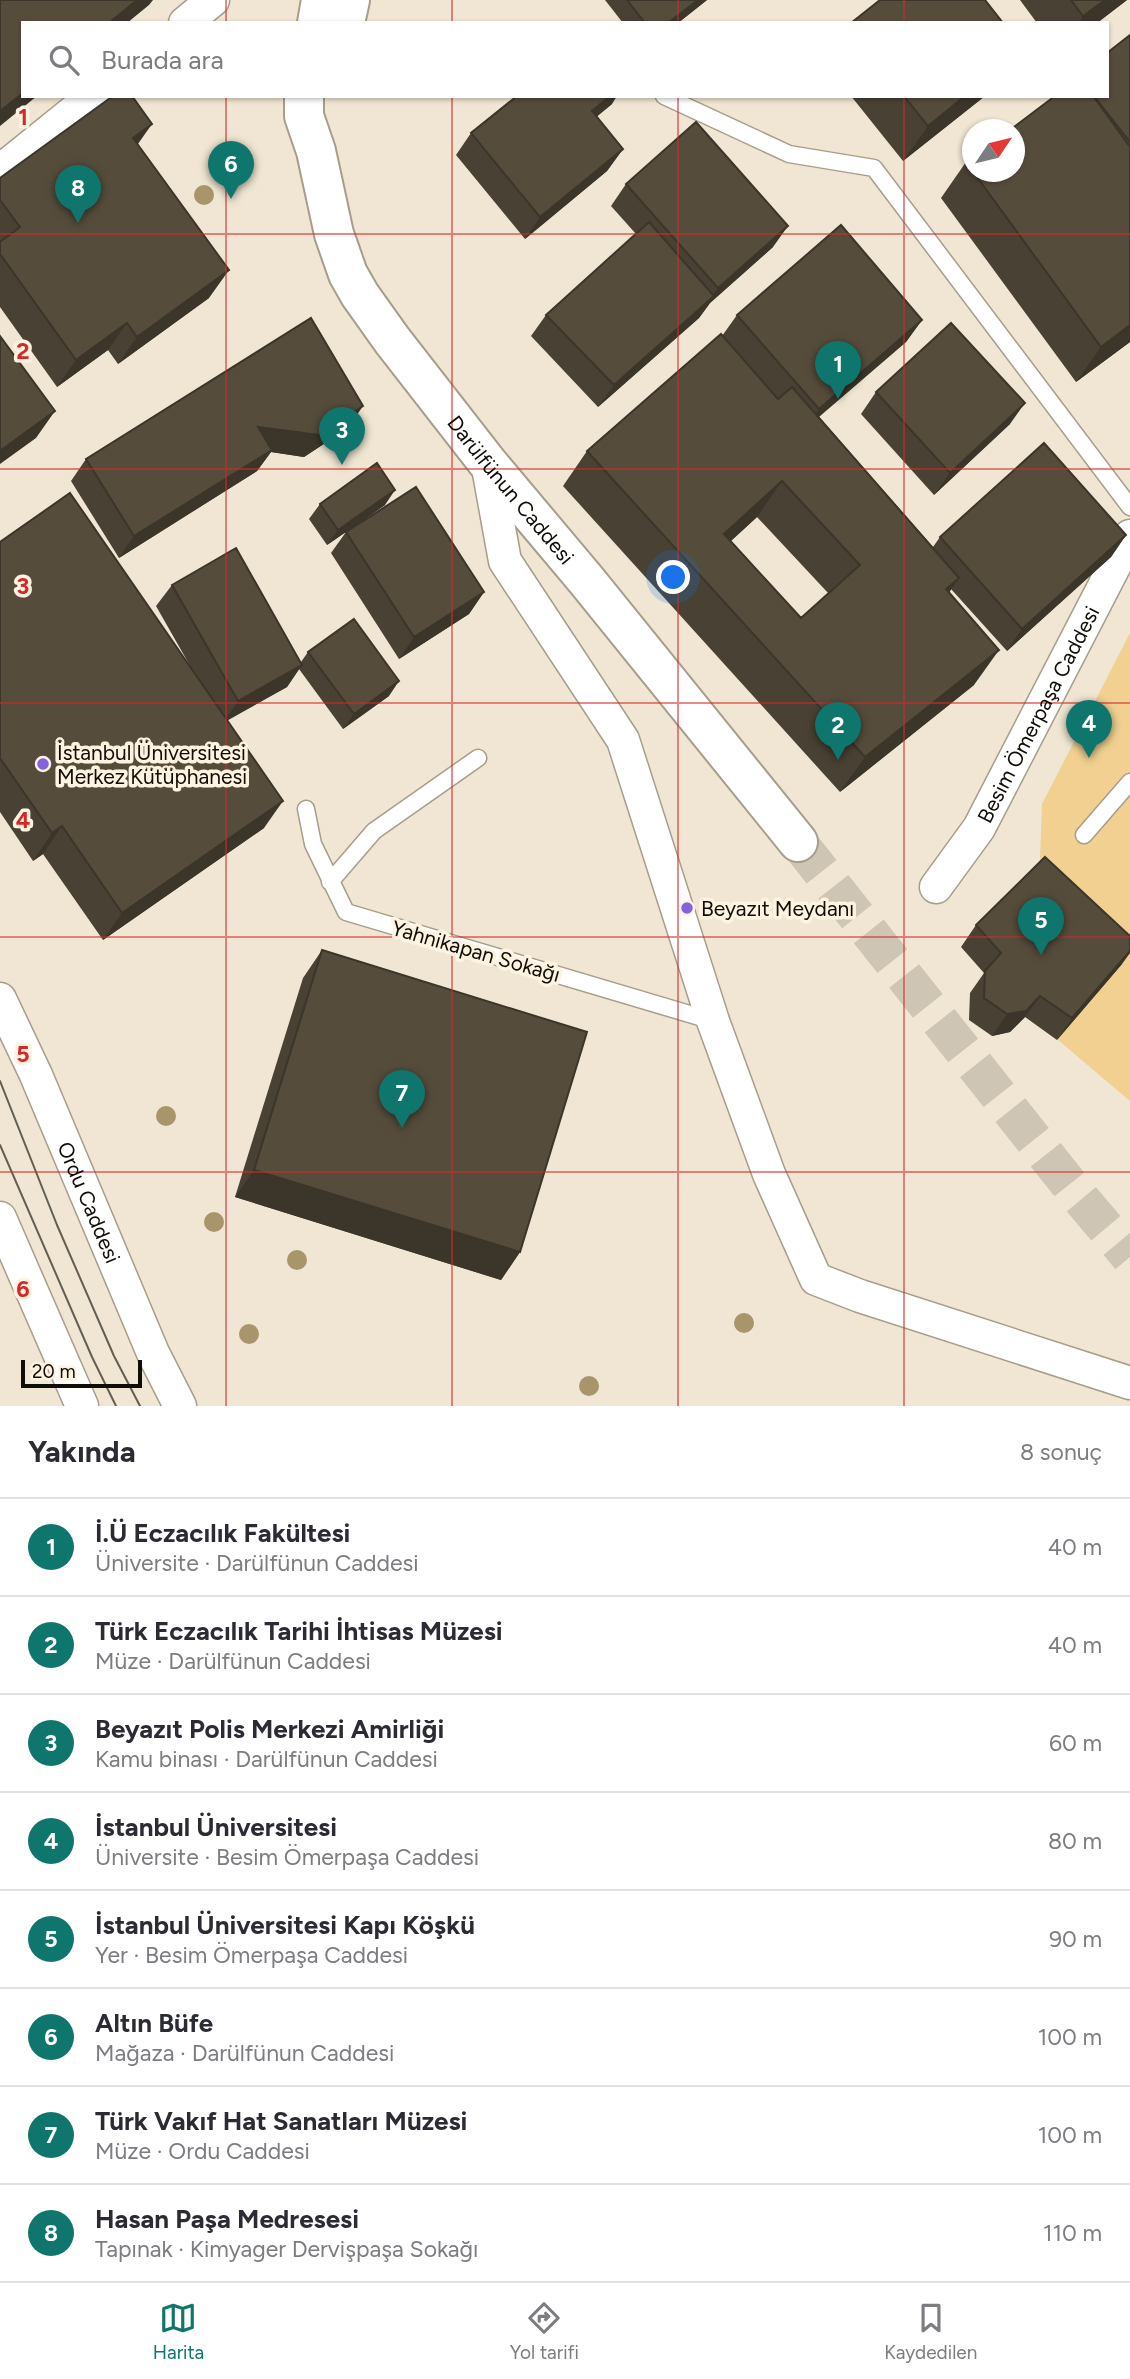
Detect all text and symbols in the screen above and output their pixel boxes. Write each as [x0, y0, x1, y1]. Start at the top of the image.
search box [21, 21, 1109, 98]
icon: search [45, 41, 83, 79]
text: Burada ara [101, 44, 224, 76]
text: 1 [18, 103, 28, 131]
north arrow [962, 119, 1025, 182]
pin: 6 [208, 141, 254, 199]
pin: 8 [55, 165, 101, 223]
text: 2 [16, 337, 30, 365]
pin: 1 [815, 341, 861, 399]
pin: 3 [319, 407, 365, 465]
street label: Darülfünun Caddesi [443, 410, 580, 569]
your location [656, 560, 690, 594]
text: 3 [17, 572, 29, 600]
street label: Besim Ömerpaşa Caddesi [971, 602, 1104, 827]
pin: 4 [1066, 700, 1112, 758]
pin: 2 [815, 702, 861, 760]
place label: İstanbul Üniversitesi Merkez Kütüphanesi [57, 740, 247, 789]
marker: İstanbul Üniversitesi Merkez Kütüphanesi [35, 756, 51, 772]
text: 4 [16, 806, 30, 834]
place label: Beyazıt Meydanı [701, 896, 854, 921]
pin: 5 [1018, 897, 1064, 955]
marker: Beyazıt Meydanı [679, 900, 695, 916]
street label: Yahnikapan Sokağı [389, 915, 563, 987]
text: 5 [16, 1040, 30, 1068]
pin: 7 [379, 1070, 425, 1128]
street label: Ordu Caddesi [53, 1138, 126, 1267]
text: 6 [16, 1275, 30, 1303]
scale bar [21, 1357, 142, 1389]
text: 20 m [32, 1360, 76, 1383]
text: Yakında [28, 1433, 136, 1470]
text: 8 sonuç [1020, 1438, 1102, 1466]
text: İ.Ü Eczacılık Fakültesi [95, 1517, 350, 1549]
text: 1 [46, 1533, 56, 1561]
text: 40 m [1048, 1533, 1102, 1561]
text: Üniversite · Darülfünun Caddesi [95, 1549, 419, 1577]
text: Türk Eczacılık Tarihi İhtisas Müzesi [95, 1615, 503, 1647]
text: 2 [44, 1631, 58, 1659]
text: 40 m [1048, 1631, 1102, 1659]
text: Müze · Darülfünun Caddesi [95, 1647, 371, 1675]
text: Beyazıt Polis Merkezi Amirliği [95, 1713, 444, 1745]
text: 3 [45, 1729, 57, 1757]
text: 60 m [1049, 1729, 1102, 1757]
text: Kamu binası · Darülfünun Caddesi [95, 1745, 438, 1773]
text: İstanbul Üniversitesi [95, 1811, 337, 1843]
text: 4 [44, 1827, 58, 1855]
text: 80 m [1048, 1827, 1102, 1855]
text: Üniversite · Besim Ömerpaşa Caddesi [95, 1843, 479, 1871]
text: İstanbul Üniversitesi Kapı Köşkü [95, 1909, 475, 1941]
text: 5 [44, 1925, 58, 1953]
text: 90 m [1049, 1925, 1102, 1953]
text: Yer · Besim Ömerpaşa Caddesi [95, 1941, 408, 1969]
text: Altın Büfe [95, 2007, 213, 2039]
text: 6 [44, 2023, 58, 2051]
text: 100 m [1038, 2023, 1102, 2051]
text: Mağaza · Darülfünun Caddesi [95, 2039, 394, 2067]
text: Türk Vakıf Hat Sanatları Müzesi [95, 2105, 467, 2137]
text: 7 [45, 2121, 57, 2149]
text: 100 m [1038, 2121, 1102, 2149]
text: Müze · Ordu Caddesi [95, 2137, 310, 2165]
text: Hasan Paşa Medresesi [95, 2203, 359, 2235]
text: 8 [44, 2219, 58, 2247]
text: 110 m [1043, 2219, 1102, 2247]
text: Tapınak · Kimyager Dervişpaşa Sokağı [95, 2235, 478, 2263]
tab: Harita [153, 2299, 204, 2364]
tab: Yol tarifi [510, 2299, 579, 2364]
tab: Kaydedilen [884, 2299, 977, 2364]

